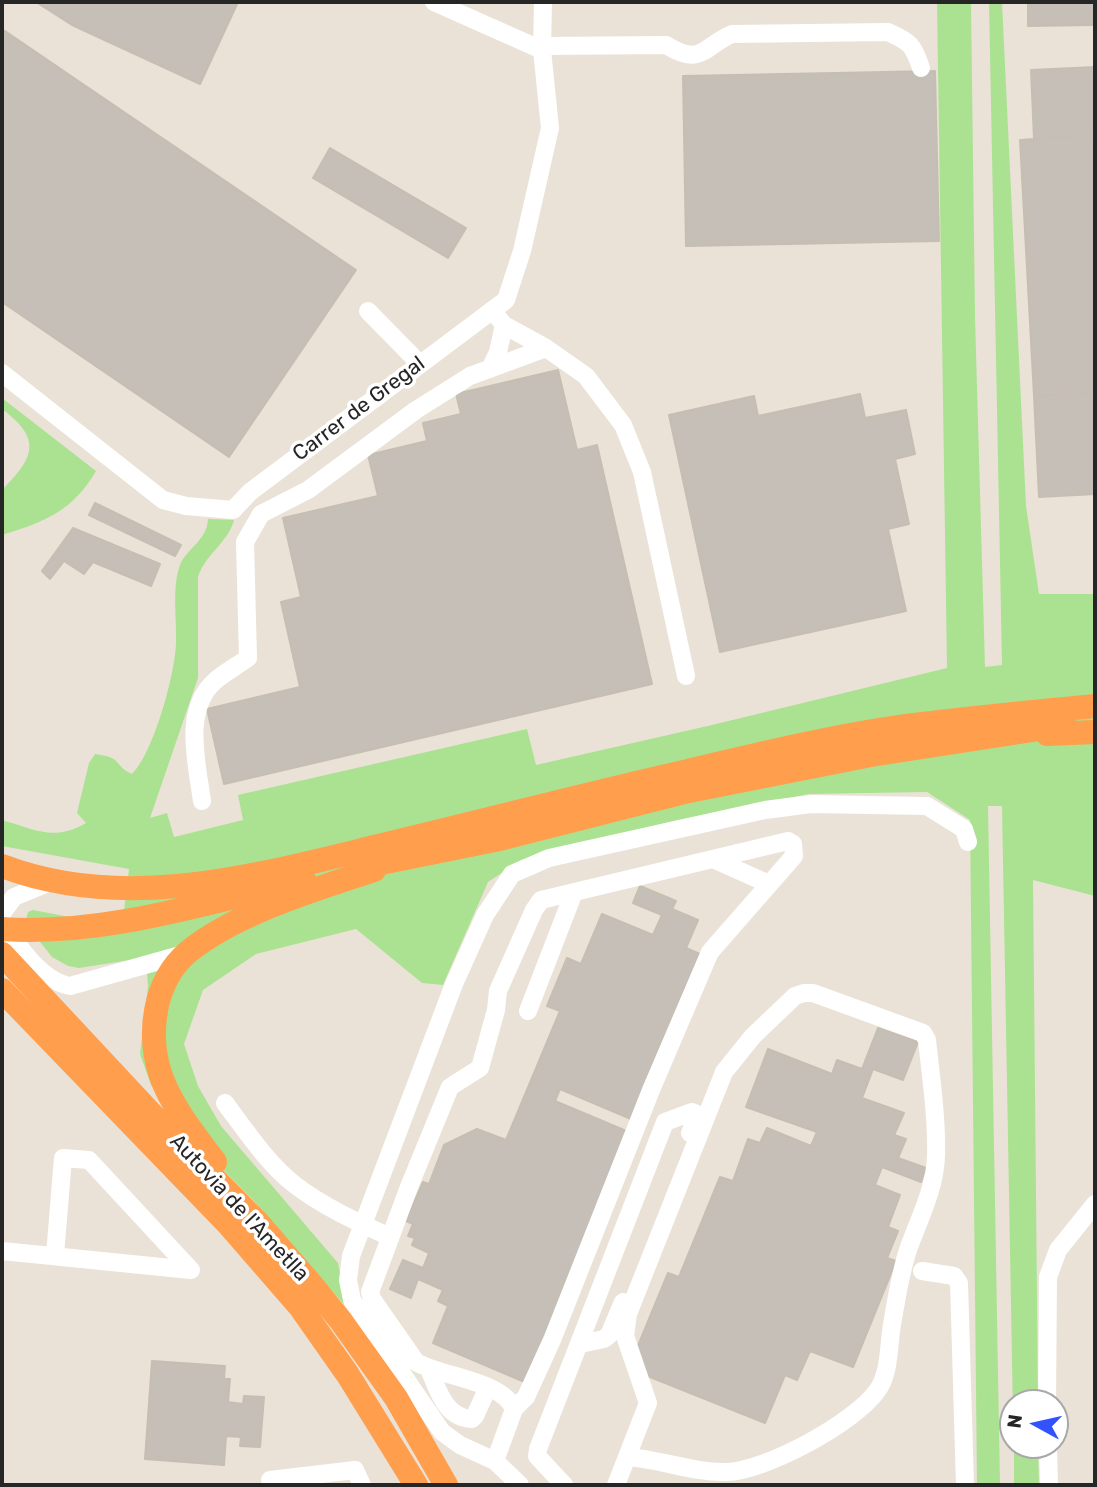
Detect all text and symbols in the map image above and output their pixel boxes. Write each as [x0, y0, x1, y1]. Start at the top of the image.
street label: Carrer de Gregal [288, 351, 430, 467]
street label: Autovia de l'Ametlla [164, 1129, 314, 1287]
north arrow [999, 1389, 1069, 1459]
text: N [1002, 1413, 1027, 1430]

